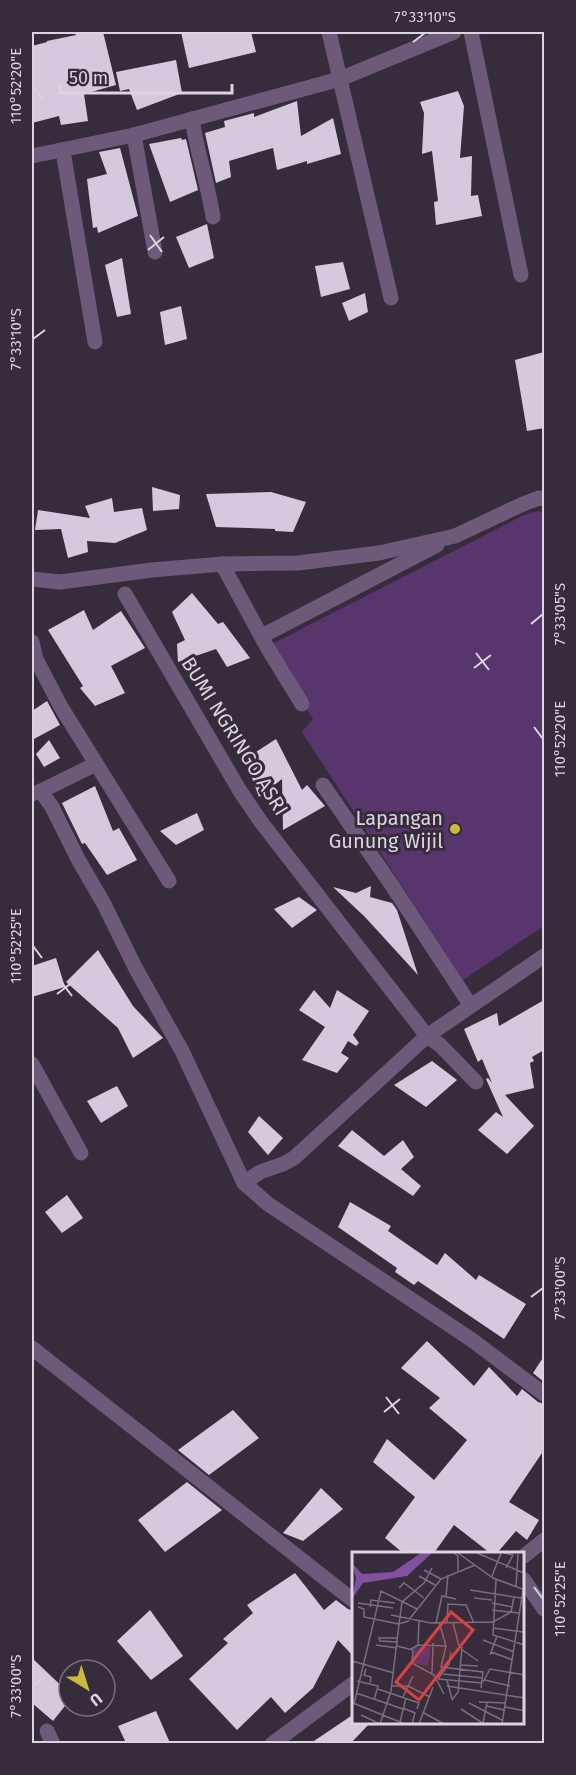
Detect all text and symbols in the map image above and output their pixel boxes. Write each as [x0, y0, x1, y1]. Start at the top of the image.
text: 7°33'10"S [394, 8, 456, 26]
text: 110°52'20"E [7, 48, 25, 124]
scale bar [60, 57, 232, 95]
text: 50 m [69, 67, 108, 89]
text: 7°33'10"S [7, 308, 25, 370]
text: 7°33'05"S [551, 583, 569, 645]
street label: BUMI NGRINGO ASRI [177, 652, 293, 820]
text: 110°52'20"E [551, 701, 569, 777]
place label: Lapangan Gunung Wijil [329, 806, 443, 853]
marker: Lapangan Gunung Wijil [448, 822, 462, 836]
text: 110°52'25"E [7, 908, 25, 984]
text: 7°33'00"S [551, 1256, 569, 1320]
inset map [352, 1552, 525, 1724]
text: 110°52'25"E [551, 1561, 569, 1637]
text: 7°33'00"S [7, 1654, 25, 1718]
north arrow [57, 1658, 117, 1718]
text: U [86, 1689, 106, 1710]

